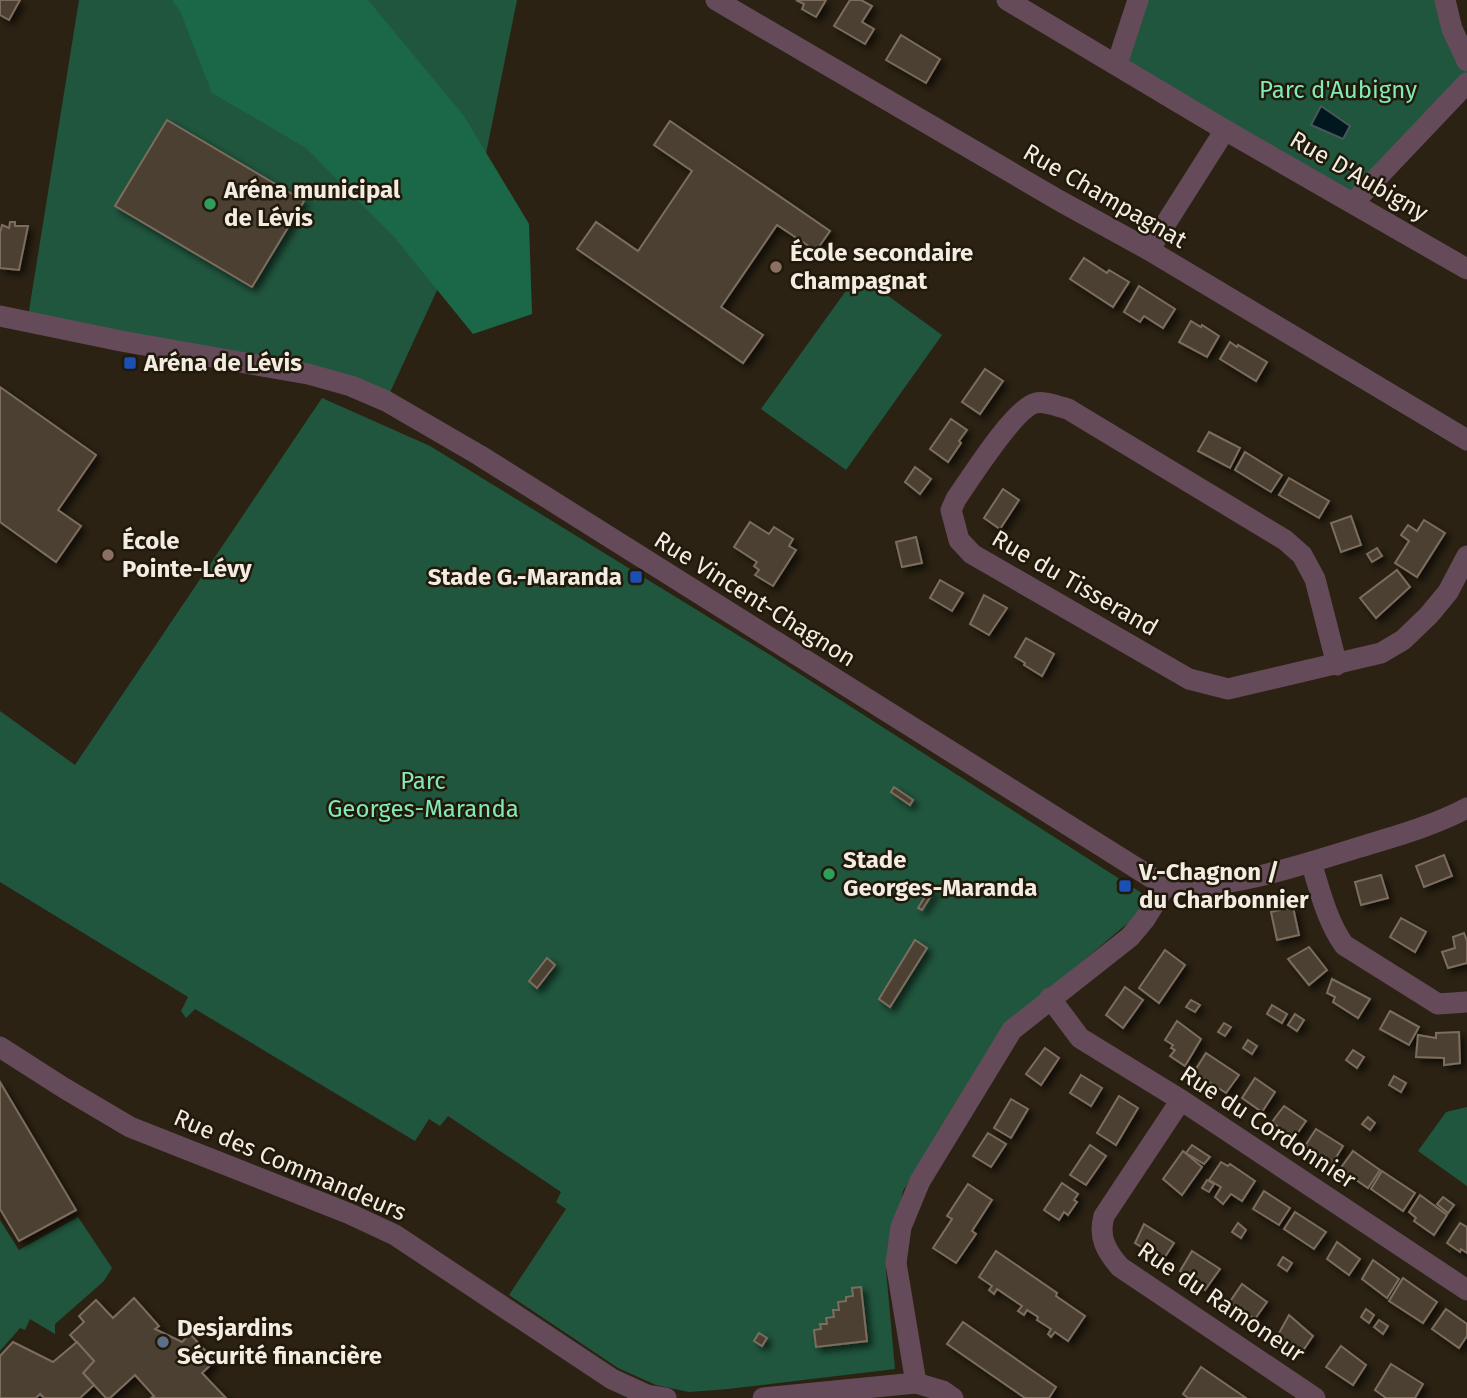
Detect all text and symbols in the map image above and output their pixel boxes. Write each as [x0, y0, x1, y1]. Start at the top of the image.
park label: Parc d'Aubigny [1259, 76, 1417, 104]
street label: Rue D'Aubigny [1285, 125, 1433, 227]
street label: Rue Champagnat [1018, 138, 1192, 254]
place label: Aréna municipal de Lévis [223, 176, 401, 232]
marker: Aréna municipal de Lévis [202, 196, 218, 212]
place label: École secondaire Champagnat [790, 238, 973, 295]
marker: École secondaire Champagnat [768, 259, 784, 275]
place label: Aréna de Lévis [143, 349, 302, 377]
marker: Aréna de Lévis [122, 355, 138, 371]
street label: Rue du Tisserand [987, 524, 1163, 642]
place label: École Pointe-Lévy [122, 526, 252, 583]
street label: Rue Vincent-Chagnon [649, 526, 861, 672]
marker: École Pointe-Lévy [100, 547, 116, 563]
place label: Stade G.-Maranda [428, 563, 622, 591]
marker: Stade G.-Maranda [628, 569, 644, 585]
park label: Parc Georges-Maranda [327, 767, 519, 823]
place label: Stade Georges-Maranda [843, 846, 1038, 902]
place label: V.-Chagnon / du Charbonnier [1138, 858, 1309, 914]
marker: Stade Georges-Maranda [821, 866, 837, 882]
marker: V.-Chagnon / du Charbonnier [1117, 878, 1133, 894]
street label: Rue du Cordonnier [1175, 1060, 1362, 1195]
street label: Rue des Commandeurs [170, 1103, 410, 1227]
street label: Rue du Ramoneur [1132, 1236, 1310, 1369]
place label: Desjardins Sécurité financière [177, 1314, 382, 1370]
marker: Desjardins Sécurité financière [155, 1334, 171, 1350]

